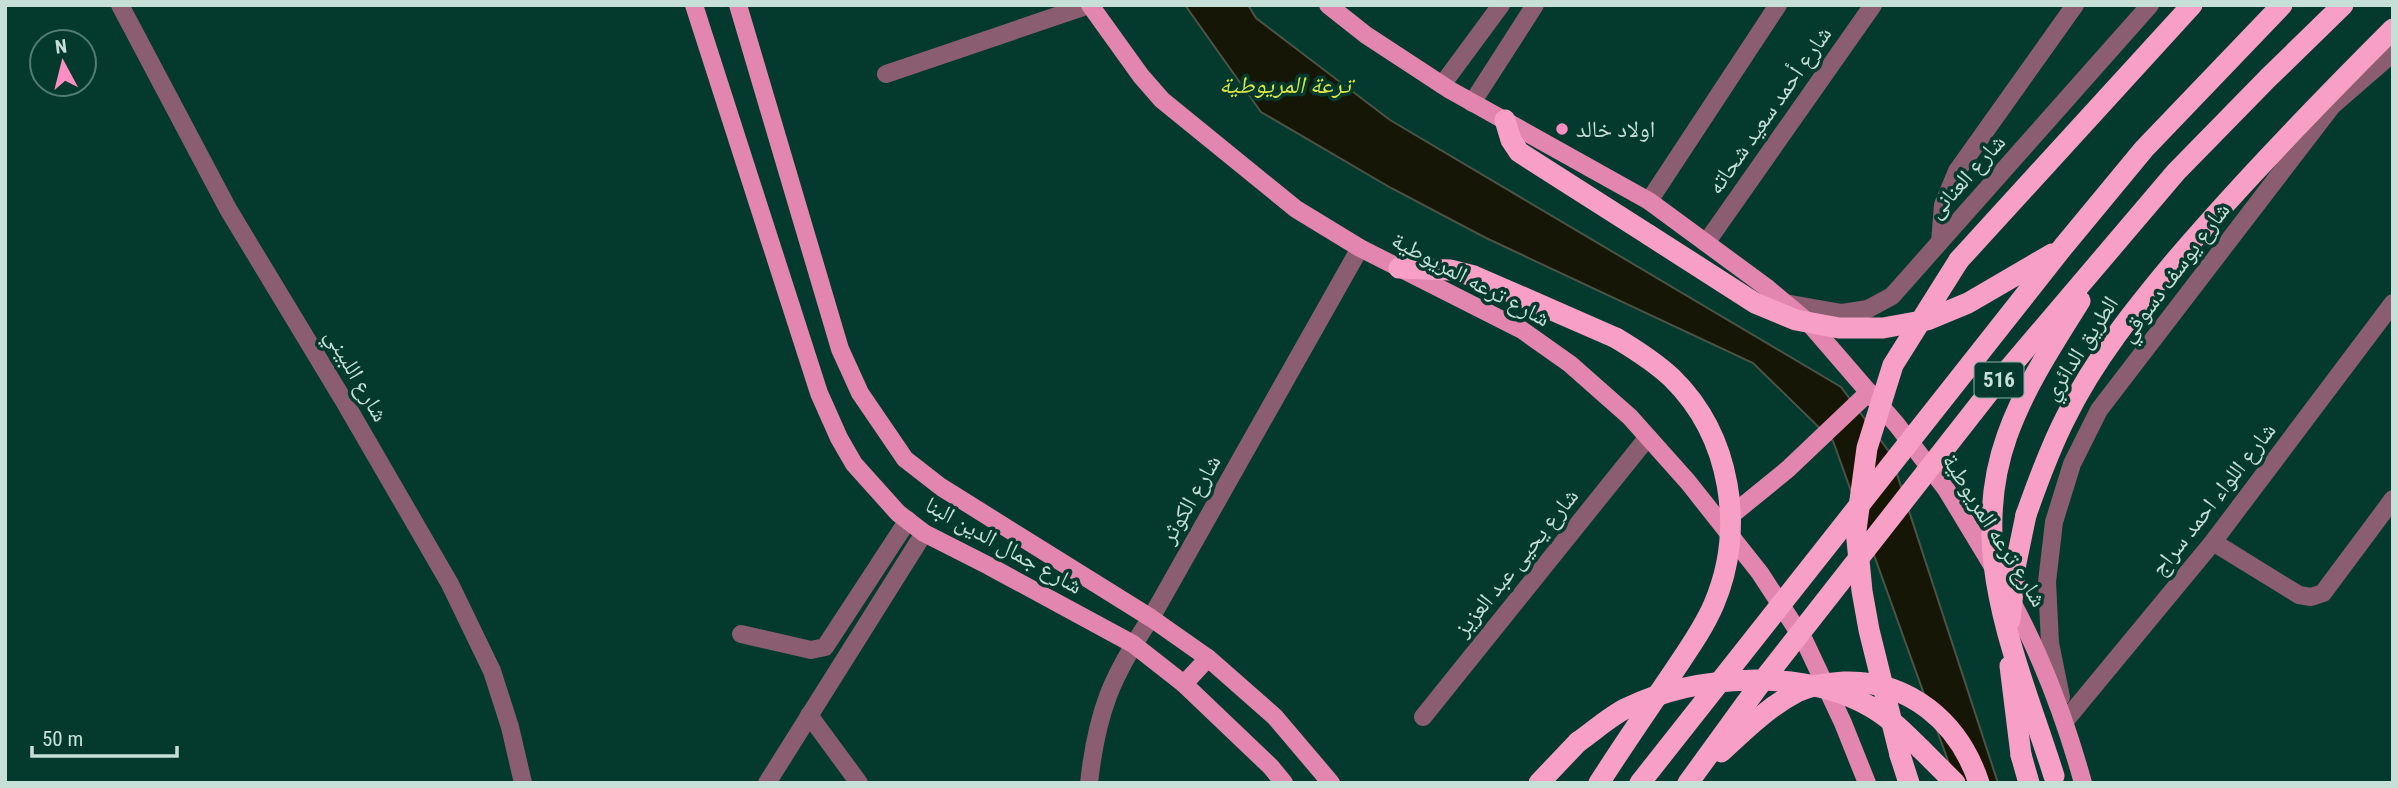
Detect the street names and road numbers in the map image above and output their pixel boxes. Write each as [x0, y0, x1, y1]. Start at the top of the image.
street label: شارع أحمد سعيد شحاته [1701, 21, 1838, 200]
street label: شارع العنانى [1922, 129, 2012, 225]
street label: شارع يوسف دسوقي [2113, 197, 2240, 350]
street label: شارع ترعه المريوطية [1387, 226, 1554, 333]
street label: الطريق الدائري [2037, 291, 2128, 408]
street label: شارع اللبيني [315, 324, 394, 429]
road number: 516 [1974, 362, 2024, 398]
street label: شارع اللواء احمد سراج [2145, 417, 2282, 582]
street label: شارع ترعه المريوطية [1936, 449, 2052, 612]
street label: شارع الكوثر [1154, 450, 1227, 550]
street label: شارع يحيى عبد العزيز [1448, 483, 1585, 643]
street label: شارع جمال الدين البنا [920, 491, 1087, 601]

